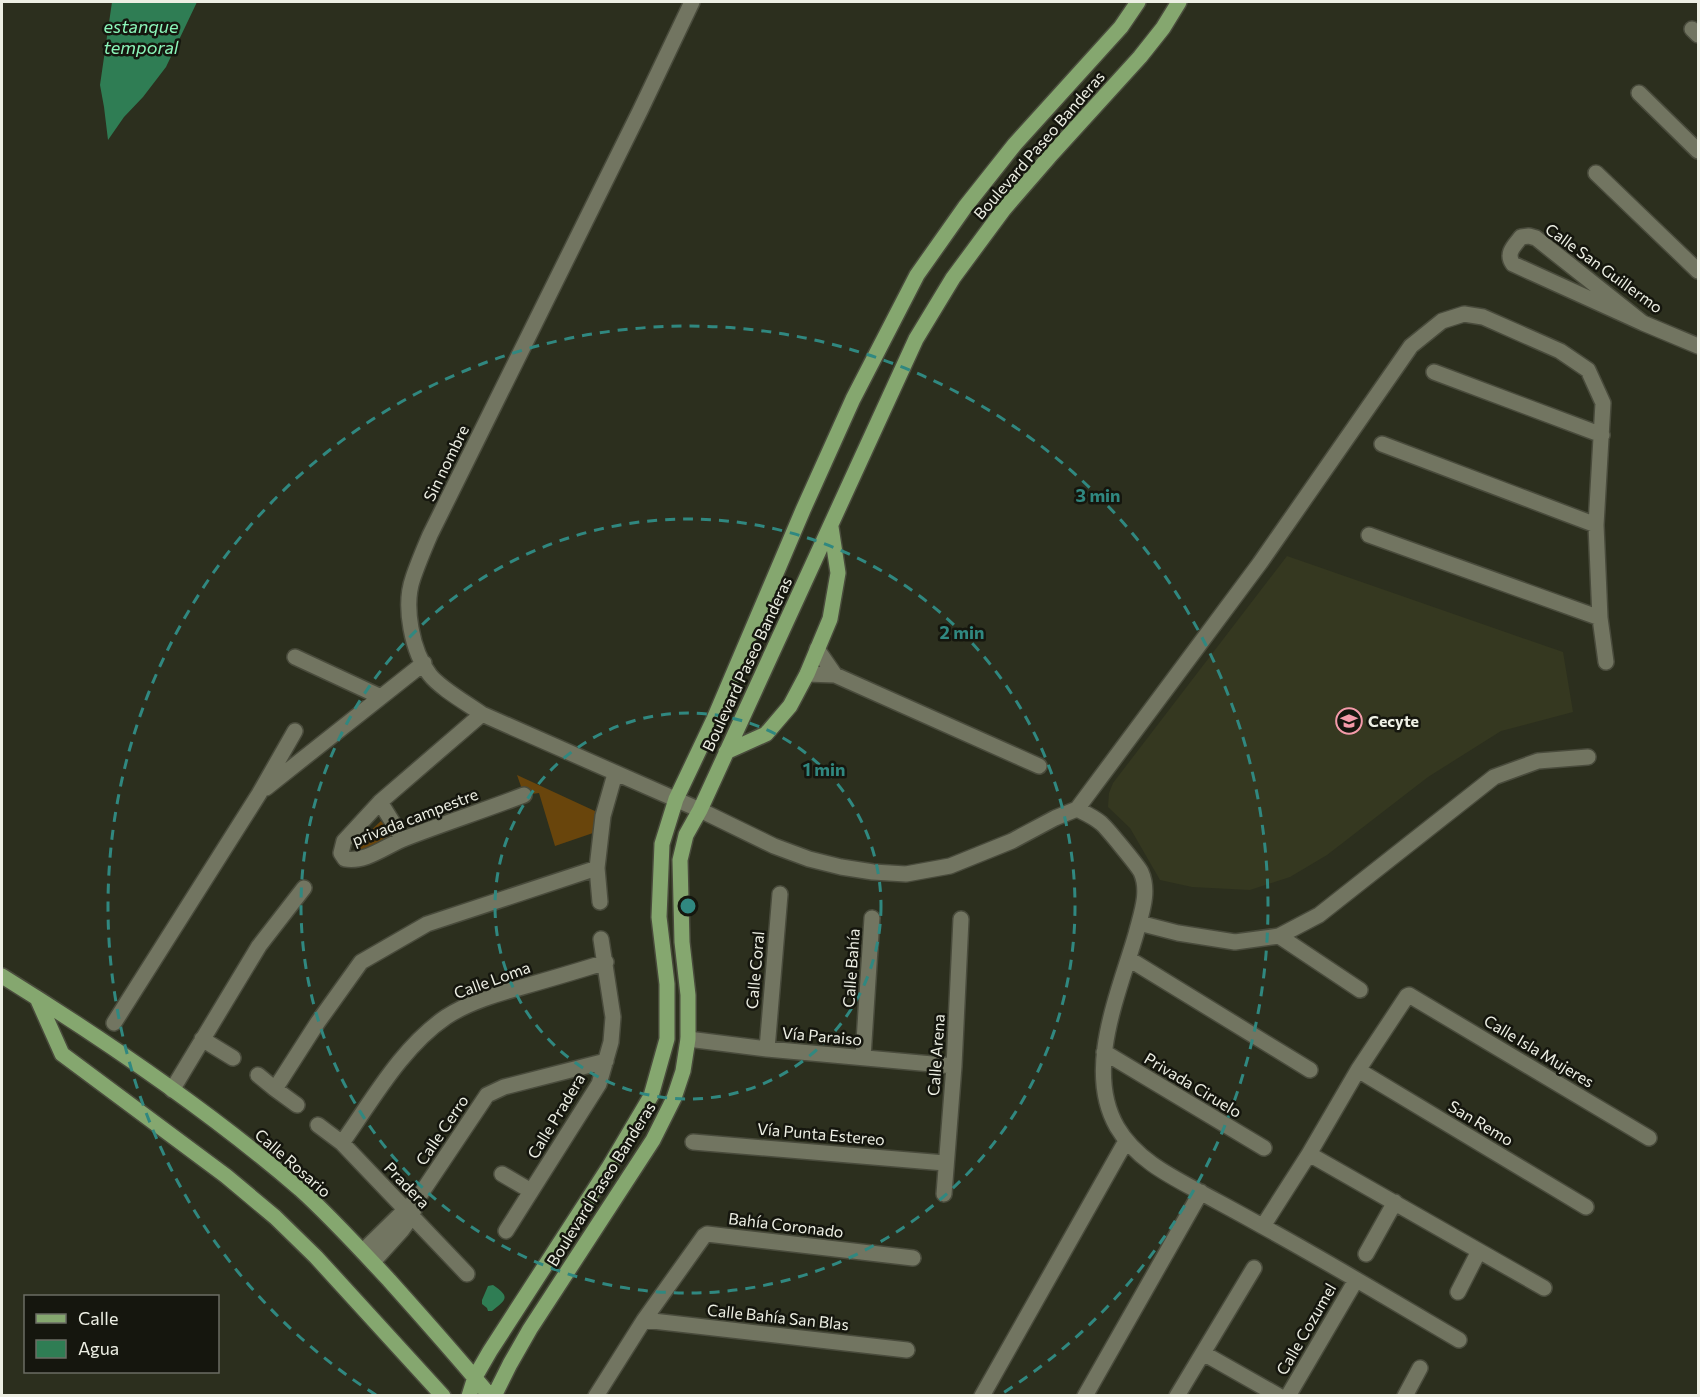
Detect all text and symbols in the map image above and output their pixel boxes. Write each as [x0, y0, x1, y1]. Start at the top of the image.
water label: estanque temporal [104, 15, 179, 58]
street label: Boulevard Paseo Banderas [969, 67, 1108, 223]
street label: Calle San Guillermo [1542, 219, 1667, 316]
street label: Sin nombre [419, 422, 472, 504]
text: 3 min [1075, 484, 1121, 506]
street label: Boulevard Paseo Banderas [698, 574, 795, 754]
text: 2 min [940, 621, 984, 643]
school or university icon: Cecyte [1334, 706, 1364, 736]
place label: Cecyte [1368, 711, 1419, 730]
text: 1 min [803, 758, 845, 780]
street label: privada campestre [349, 784, 481, 849]
centre of rings [678, 896, 698, 916]
street label: Calle Bahía [838, 928, 863, 1008]
street label: Calle Coral [742, 930, 767, 1010]
street label: Calle Loma [451, 957, 533, 1002]
street label: Calle Isla Mujeres [1481, 1010, 1598, 1091]
street label: Calle Arena [923, 1013, 948, 1097]
street label: Vía Paraiso [781, 1023, 863, 1048]
street label: Privada Ciruelo [1141, 1048, 1245, 1121]
street label: Calle Pradera [523, 1070, 588, 1162]
street label: Calle Cerro [411, 1091, 472, 1168]
street label: San Remo [1445, 1096, 1517, 1149]
street label: Boulevard Paseo Banderas [542, 1098, 659, 1269]
street label: Vía Punta Estereo [756, 1118, 886, 1149]
street label: Calle Rosario [252, 1125, 335, 1201]
street label: Pradera [381, 1158, 434, 1212]
street label: Bahía Coronado [727, 1208, 845, 1241]
street label: Calle Cozumel [1272, 1279, 1339, 1378]
legend [24, 1295, 219, 1373]
street label: Calle Bahía San Blas [706, 1300, 850, 1333]
text: Calle [78, 1307, 118, 1329]
text: Agua [78, 1337, 119, 1359]

